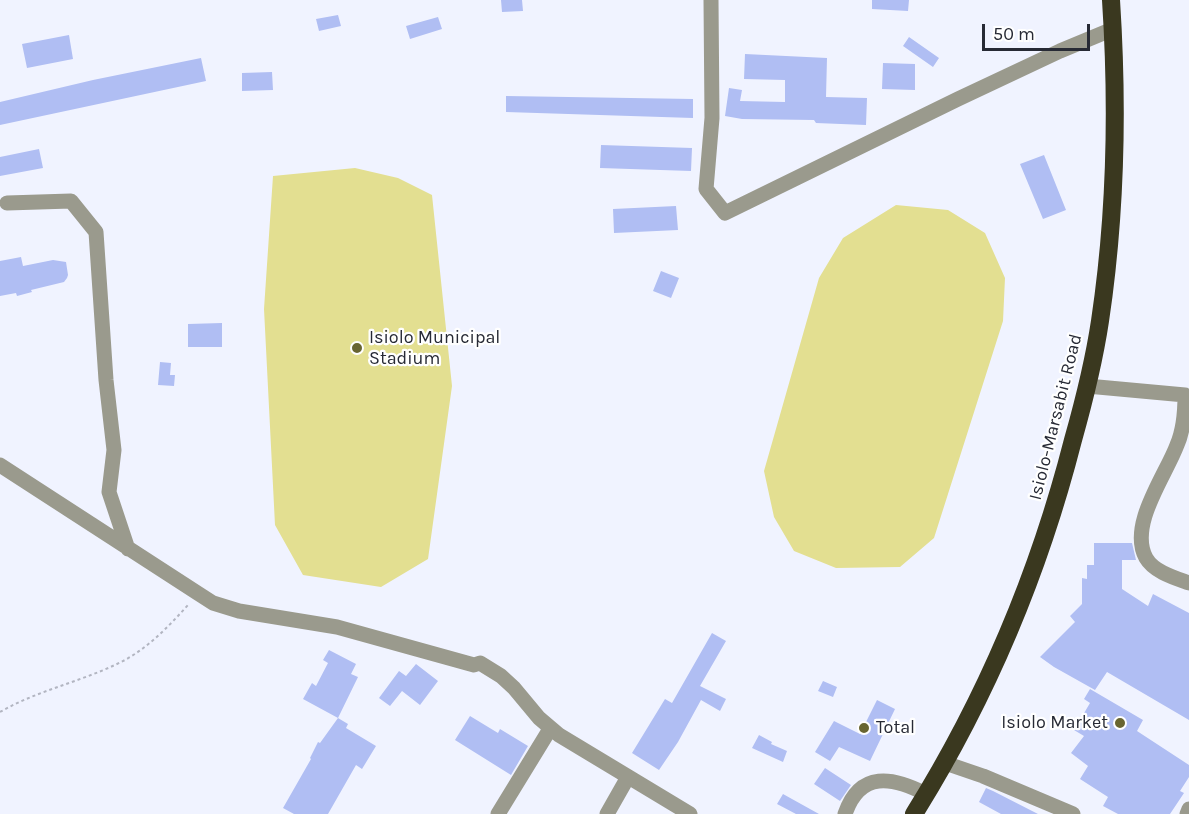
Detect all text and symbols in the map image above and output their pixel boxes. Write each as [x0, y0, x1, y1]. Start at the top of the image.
scale bar [985, 12, 1093, 50]
text: 50 m [993, 23, 1035, 45]
place label: Isiolo Municipal Stadium [369, 327, 500, 370]
street label: Isiolo-Marsabit Road [1025, 332, 1087, 502]
marker: Isiolo Municipal Stadium [350, 341, 364, 355]
place label: Isiolo Market [1001, 712, 1108, 734]
marker: Isiolo Market [1113, 716, 1127, 730]
place label: Total [876, 717, 915, 739]
marker: Total [857, 721, 871, 735]

